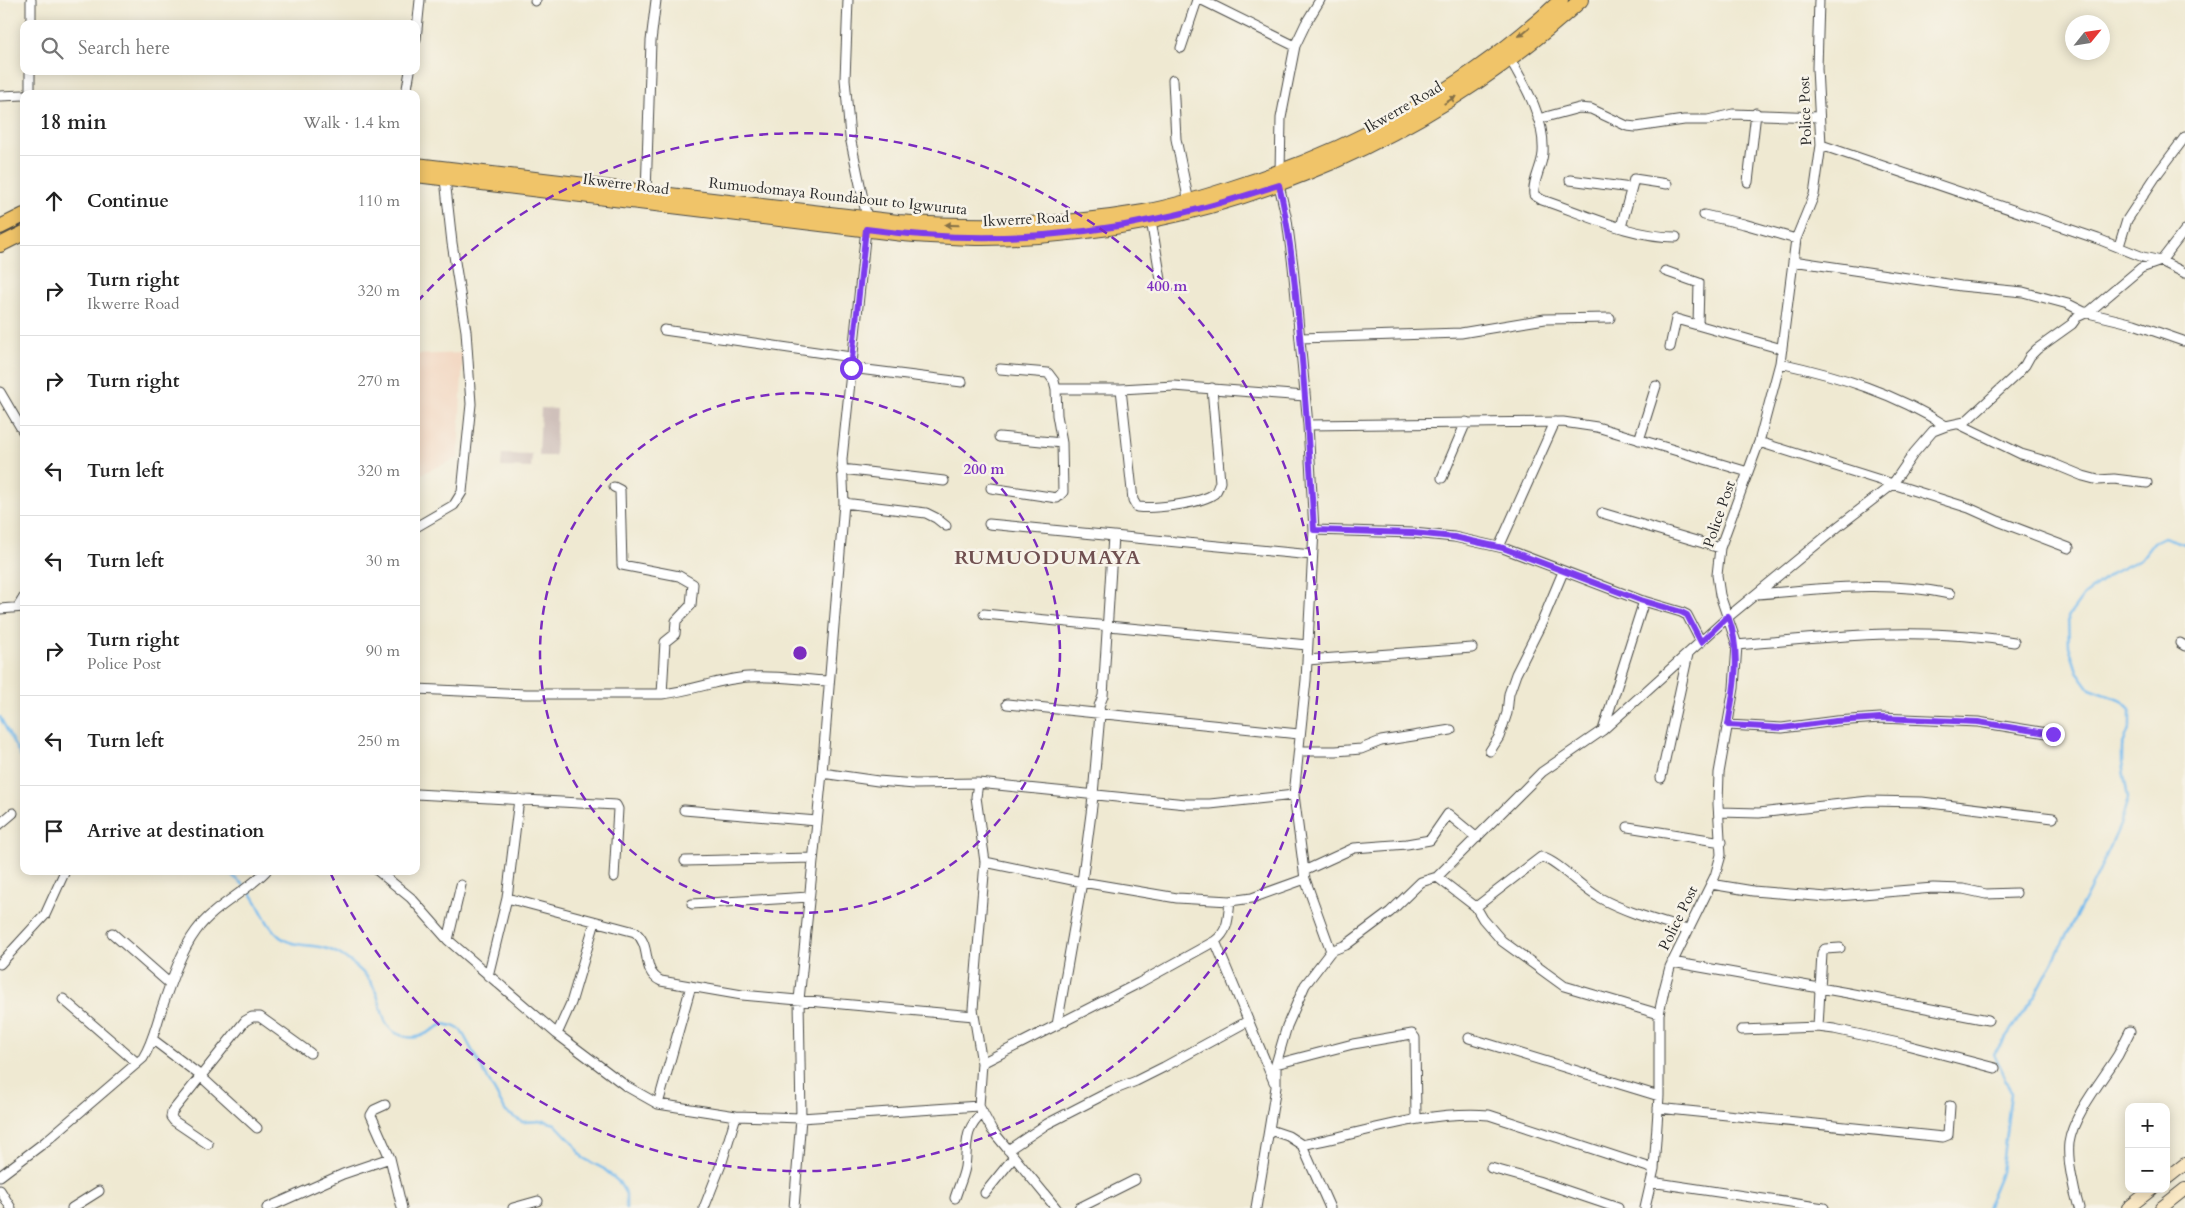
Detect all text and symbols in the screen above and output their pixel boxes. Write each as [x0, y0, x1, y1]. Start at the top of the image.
north arrow [2065, 15, 2110, 60]
search box [20, 20, 420, 75]
one-way arrow [1517, 26, 1530, 37]
icon: search [38, 34, 66, 62]
text: Search here [78, 35, 170, 61]
street label: Police Post [1794, 76, 1816, 146]
street label: Ikwerre Road [1360, 77, 1446, 137]
one-way arrow [1443, 95, 1456, 104]
text: 18 min [40, 108, 107, 137]
text: Walk · 1.4 km [303, 112, 400, 134]
street label: Ikwerre Road [582, 169, 670, 199]
street label: Rumuodomaya Roundabout to Igwuruta [708, 172, 969, 220]
icon: ahead [40, 187, 68, 215]
text: Continue [87, 188, 169, 214]
text: 110 m [358, 190, 400, 212]
street label: Ikwerre Road [982, 207, 1070, 231]
one-way arrow [944, 221, 960, 229]
text: Turn right [87, 267, 179, 293]
text: 400 m [1147, 276, 1188, 296]
icon: right [40, 277, 68, 305]
text: 320 m [358, 280, 400, 302]
text: Ikwerre Road [87, 293, 180, 315]
route start [840, 357, 863, 380]
icon: right [40, 367, 68, 395]
text: Turn right [87, 368, 179, 394]
text: 270 m [358, 370, 400, 392]
icon: left [40, 457, 68, 485]
text: Turn left [87, 458, 164, 484]
text: 200 m [964, 459, 1005, 479]
text: 320 m [358, 460, 400, 482]
street label: Police Post [1698, 478, 1740, 550]
district label: RUMUODUMAYA [954, 544, 1142, 571]
icon: left [40, 547, 68, 575]
text: Turn left [87, 548, 164, 574]
text: 30 m [366, 550, 400, 572]
text: Turn right [87, 627, 179, 653]
icon: right [40, 637, 68, 665]
text: 90 m [366, 640, 400, 662]
centre of rings [791, 644, 809, 662]
text: Police Post [87, 653, 161, 675]
route end [2042, 723, 2065, 746]
icon: left [40, 727, 68, 755]
text: Turn left [87, 728, 164, 754]
text: 250 m [358, 730, 400, 752]
icon: arrive [40, 817, 68, 845]
text: Arrive at destination [87, 818, 264, 844]
street label: Police Post [1654, 882, 1702, 954]
map controls [2125, 1103, 2170, 1193]
button: + [2125, 1103, 2170, 1148]
button: − [2125, 1148, 2170, 1193]

